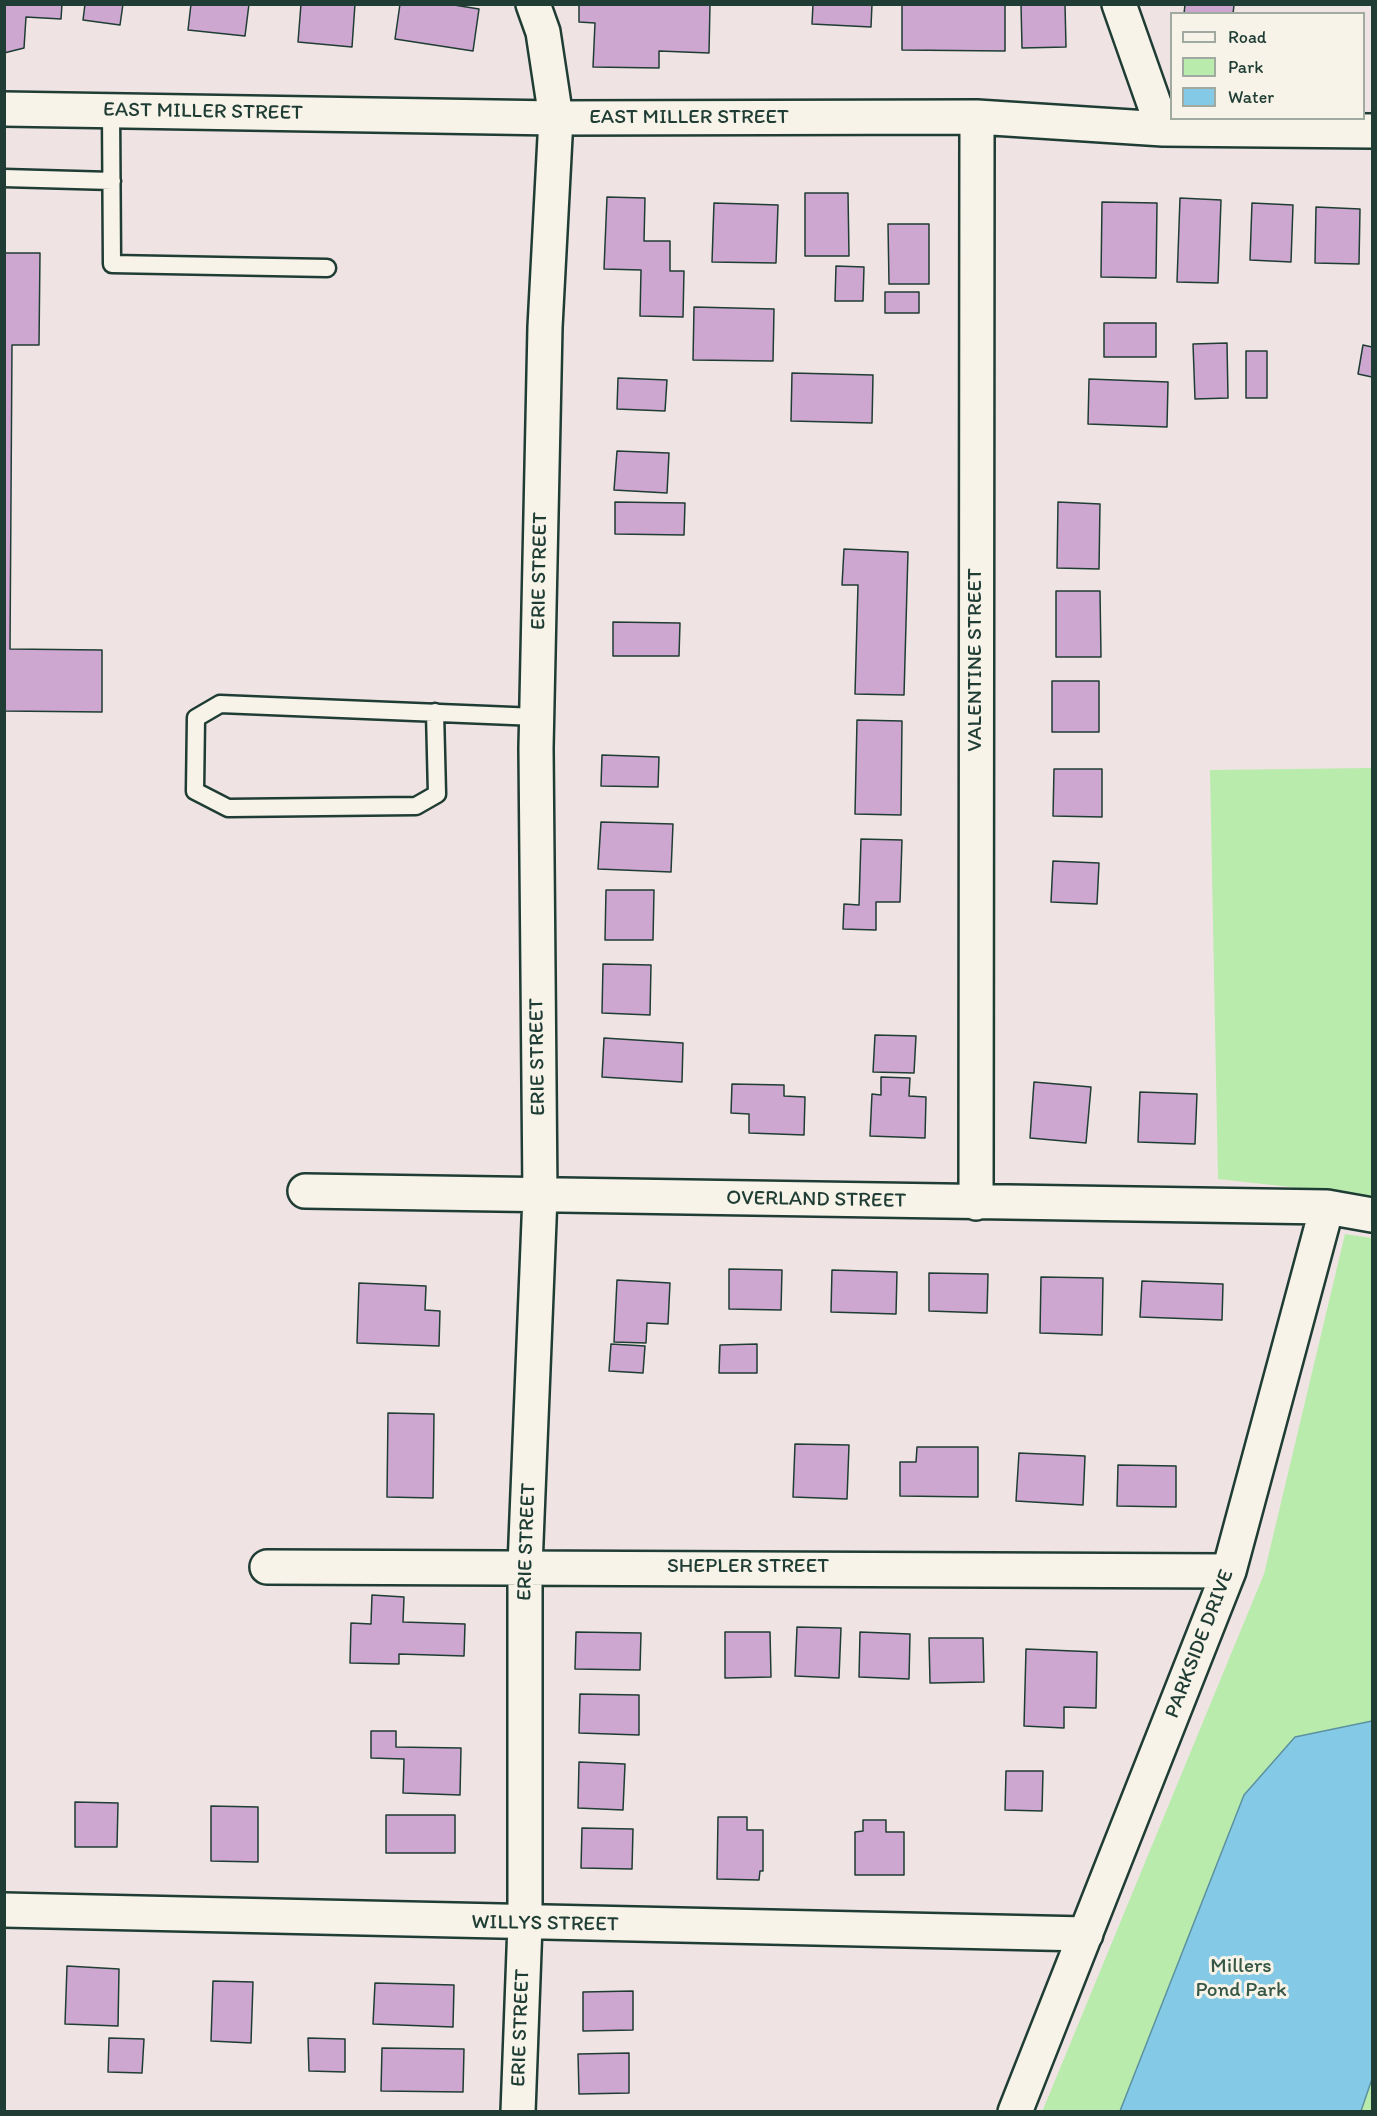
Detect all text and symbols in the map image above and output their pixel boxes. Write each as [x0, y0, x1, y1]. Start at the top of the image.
legend [1170, 12, 1365, 120]
text: Road [1228, 26, 1267, 48]
text: Park [1228, 56, 1263, 78]
text: Water [1228, 86, 1274, 108]
street label: EAST MILLER STREET [103, 98, 303, 126]
street label: EAST MILLER STREET [589, 105, 789, 131]
street label: ERIE STREET [526, 512, 554, 630]
street label: VALENTINE STREET [963, 568, 989, 752]
street label: ERIE STREET [524, 998, 552, 1116]
street label: OVERLAND STREET [726, 1186, 906, 1214]
street label: ERIE STREET [512, 1483, 542, 1601]
street label: SHEPLER STREET [667, 1554, 829, 1580]
street label: PARKSIDE DRIVE [1160, 1566, 1240, 1722]
street label: WILLYS STREET [471, 1910, 619, 1938]
park label: Millers Pond Park [1195, 1954, 1287, 2004]
street label: ERIE STREET [506, 1969, 536, 2087]

